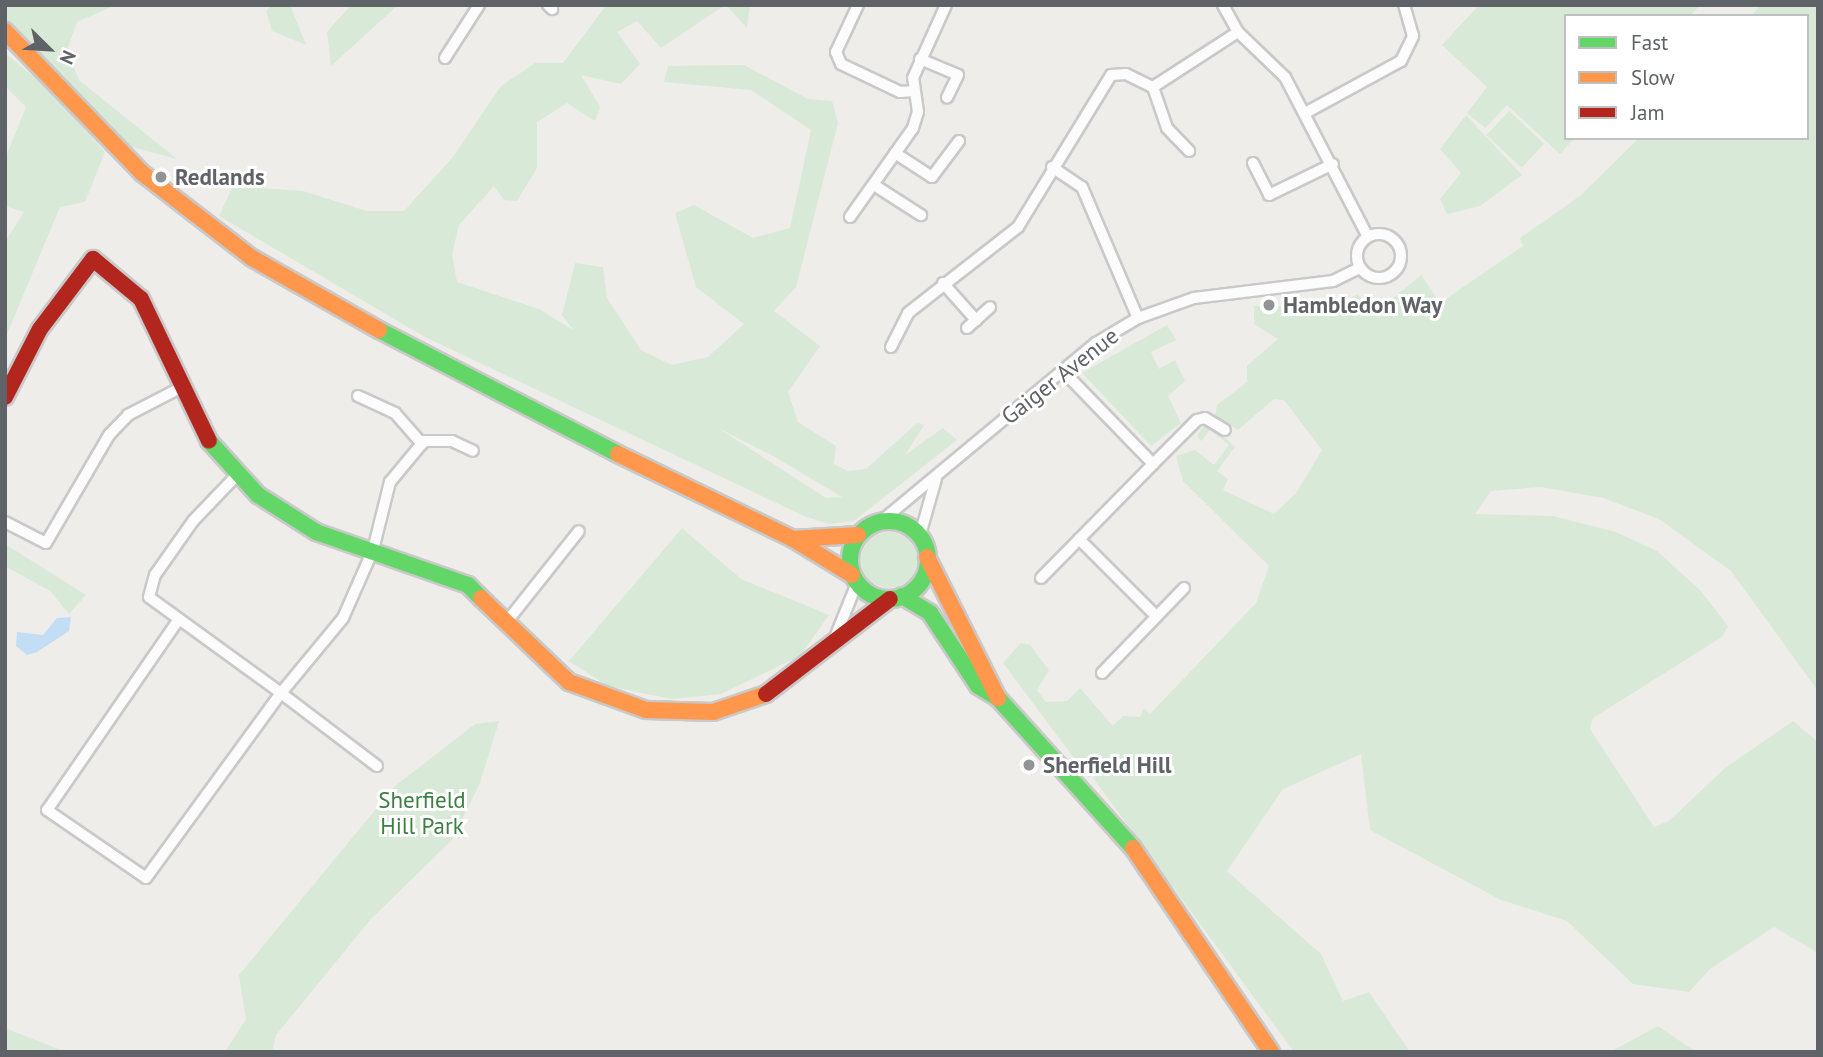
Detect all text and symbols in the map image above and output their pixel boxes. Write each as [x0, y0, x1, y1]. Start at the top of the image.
north arrow [14, 14, 84, 84]
legend [1564, 14, 1809, 140]
text: Fast [1631, 29, 1668, 56]
text: N [55, 47, 82, 68]
text: Slow [1631, 64, 1675, 91]
text: Jam [1631, 99, 1665, 126]
place label: Redlands [175, 163, 265, 191]
marker: Redlands [153, 169, 169, 185]
place label: Hambledon Way [1283, 291, 1443, 319]
marker: Hambledon Way [1261, 297, 1277, 313]
street label: Gaiger Avenue [996, 322, 1124, 430]
place label: Sherfield Hill [1043, 751, 1172, 779]
marker: Sherfield Hill [1021, 757, 1037, 773]
park label: Sherfield Hill Park [378, 786, 466, 840]

